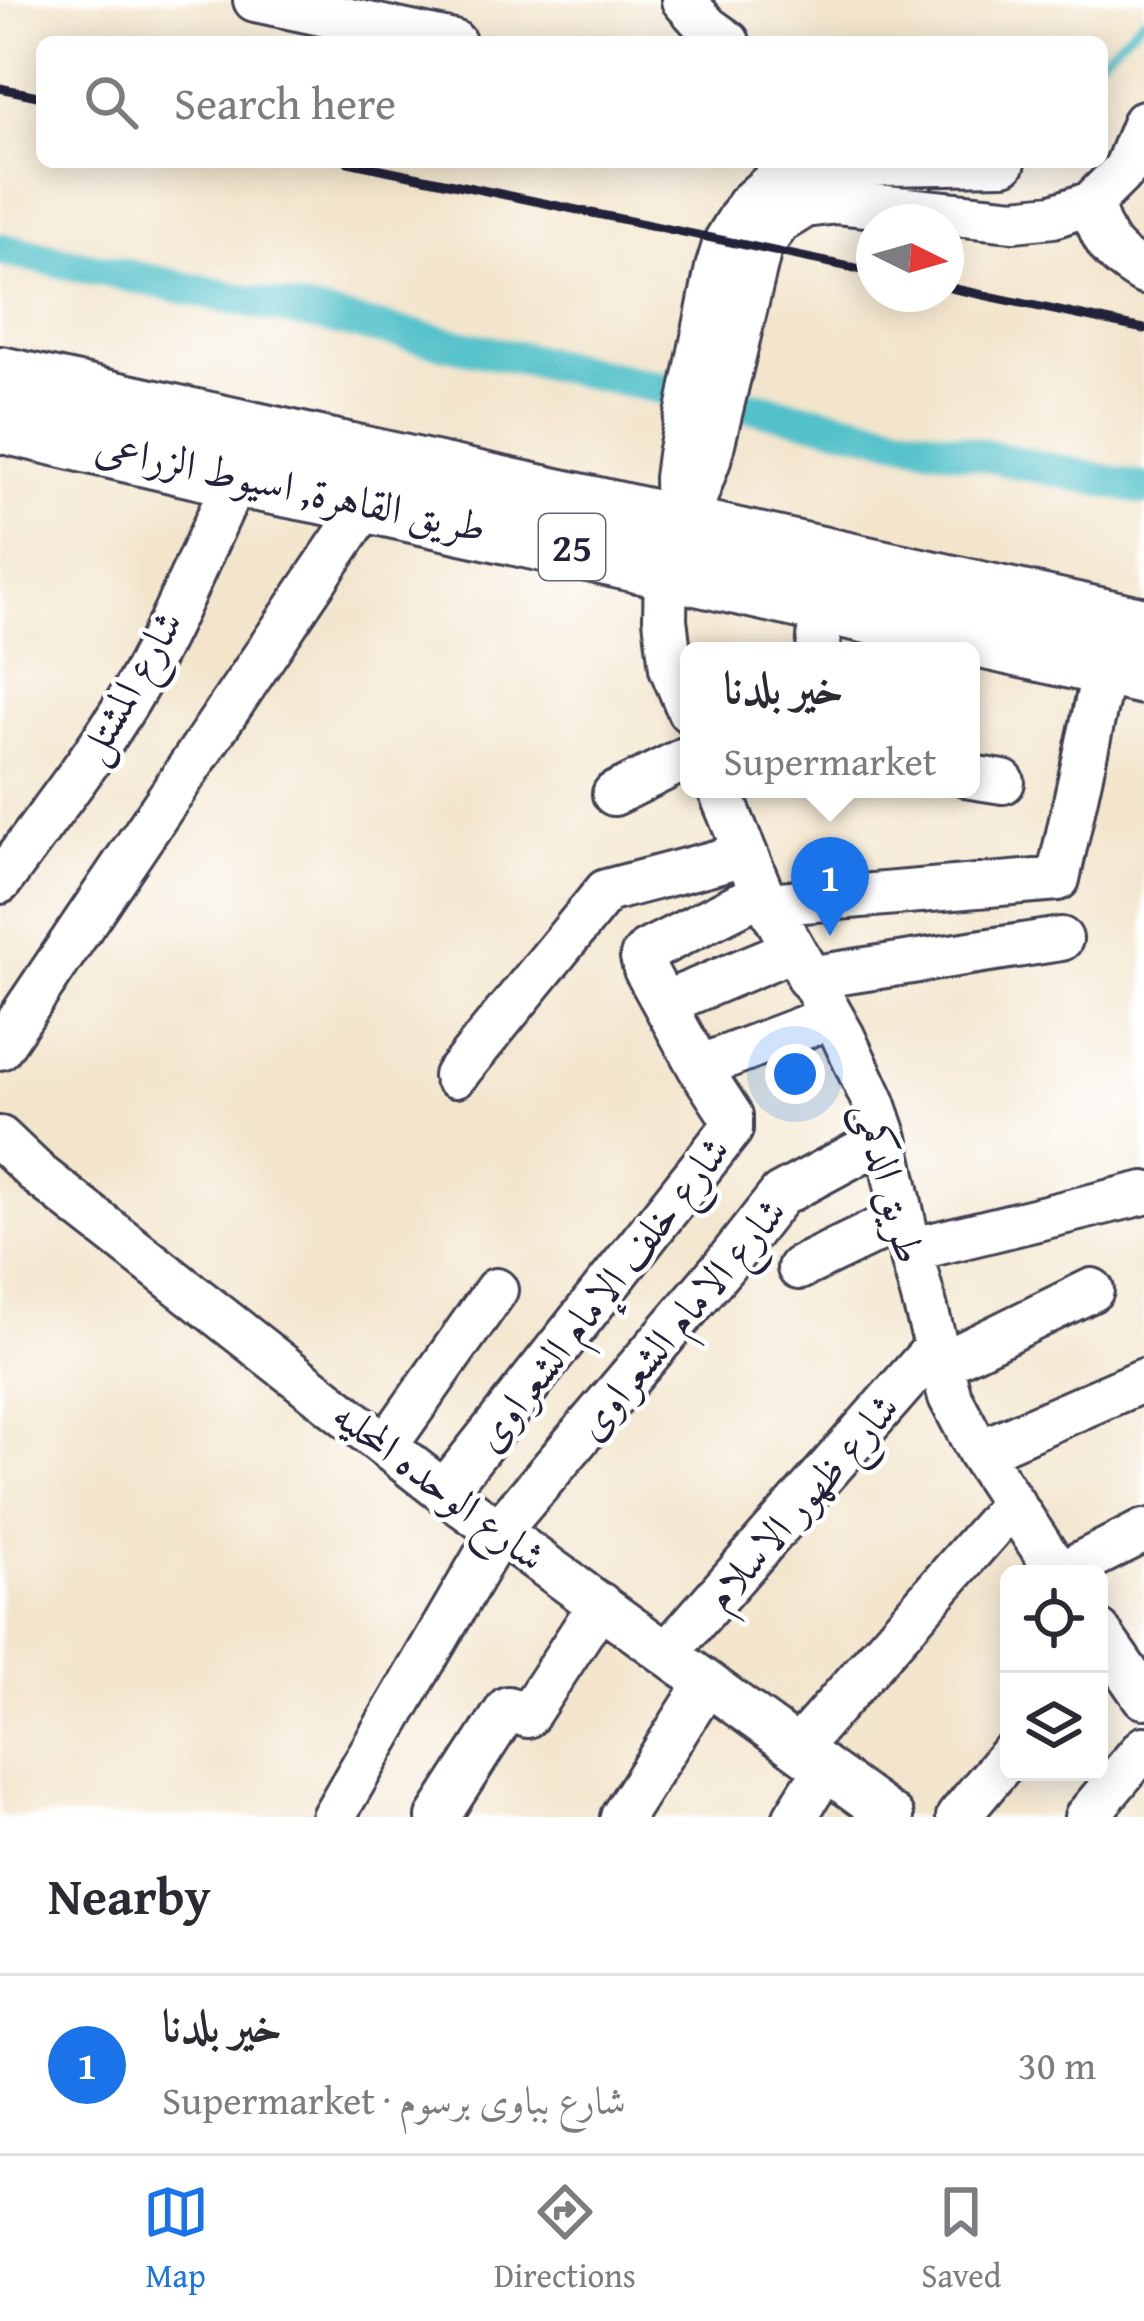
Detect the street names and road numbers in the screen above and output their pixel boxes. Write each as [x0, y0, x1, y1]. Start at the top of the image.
street label: طريق القاهرة, اسيوط الزراعى [90, 414, 492, 557]
road number: 25 [539, 514, 605, 580]
street label: شارع المشتل [60, 598, 202, 776]
street label: طريق الدكمى [841, 1094, 942, 1270]
street label: شارع خلف الإمام الشعراوى [458, 1122, 749, 1468]
street label: شارع الامام الشعراوى [560, 1183, 805, 1457]
street label: شارع ظهور الاسلام [689, 1378, 918, 1627]
street label: شارع الوحده المحليه [317, 1384, 560, 1590]

